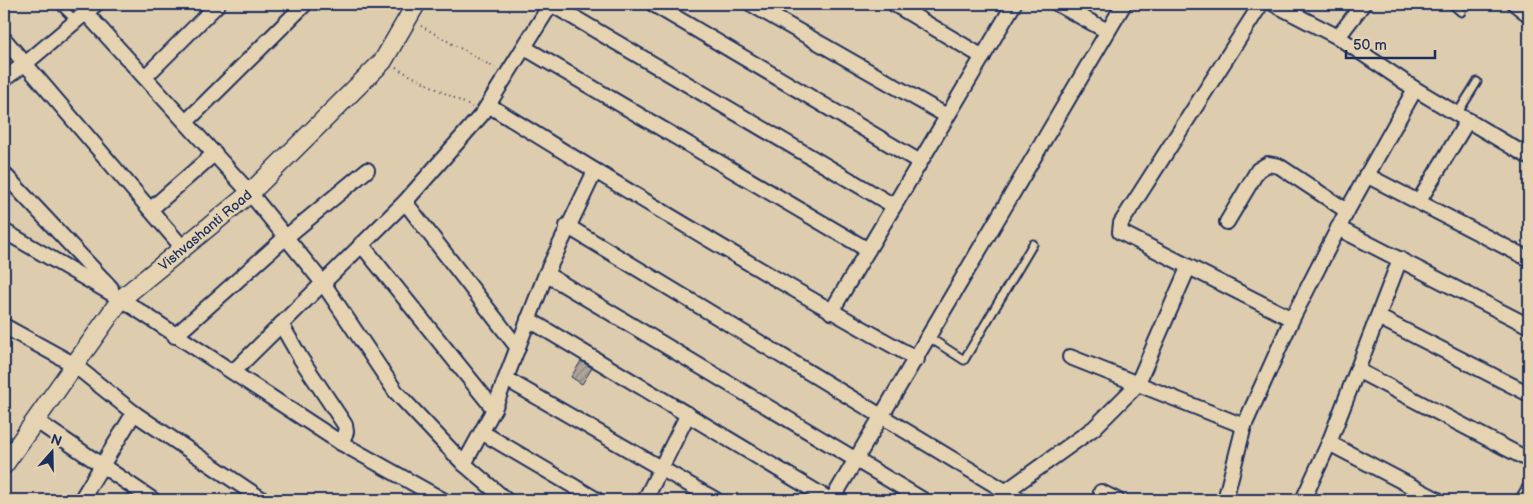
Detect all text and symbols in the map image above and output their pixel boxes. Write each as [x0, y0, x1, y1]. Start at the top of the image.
scale bar [1346, 28, 1434, 60]
text: 50 m [1353, 36, 1387, 55]
street label: Vishvashanti Road [155, 186, 256, 274]
north arrow [28, 426, 78, 476]
text: N [48, 430, 64, 450]

